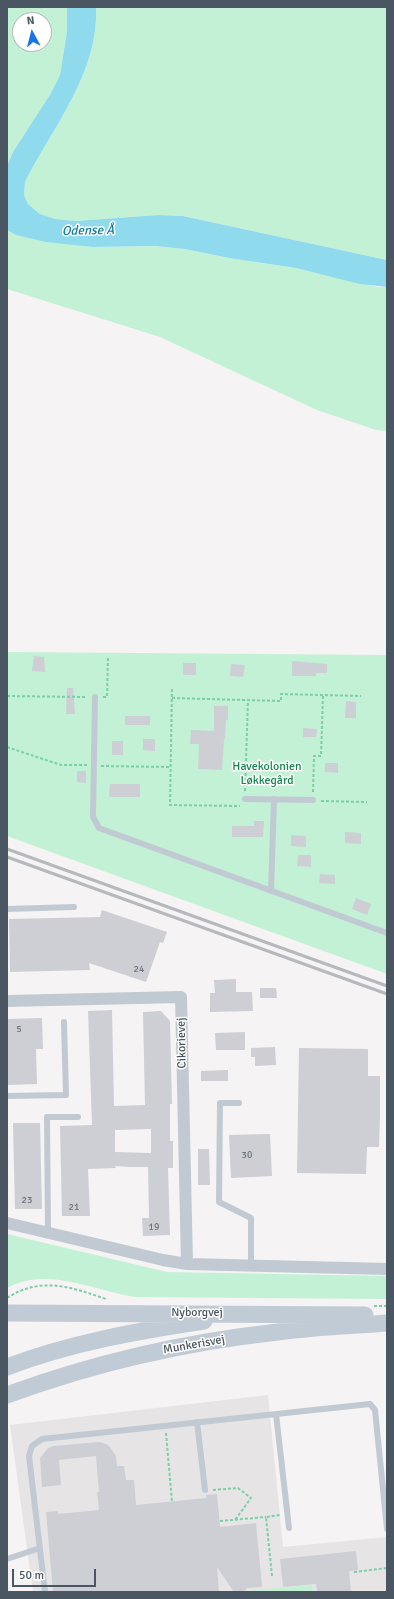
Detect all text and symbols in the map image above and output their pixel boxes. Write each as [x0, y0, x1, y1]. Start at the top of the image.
north arrow [12, 12, 52, 52]
text: N [26, 14, 35, 28]
water label: Odense Å [62, 223, 114, 239]
park label: Havekolonien Løkkegård [232, 760, 302, 788]
house number: 24 [134, 963, 144, 975]
street label: Cikorievej [174, 1017, 190, 1069]
house number: 5 [16, 1023, 22, 1035]
house number: 30 [242, 1149, 252, 1161]
house number: 23 [22, 1194, 32, 1206]
house number: 21 [69, 1201, 79, 1213]
house number: 19 [149, 1221, 159, 1233]
street label: Nyborgvej [171, 1306, 223, 1320]
street label: Munkerisvej [162, 1332, 226, 1358]
scale bar [14, 1561, 98, 1587]
text: 50 m [19, 1568, 44, 1583]

